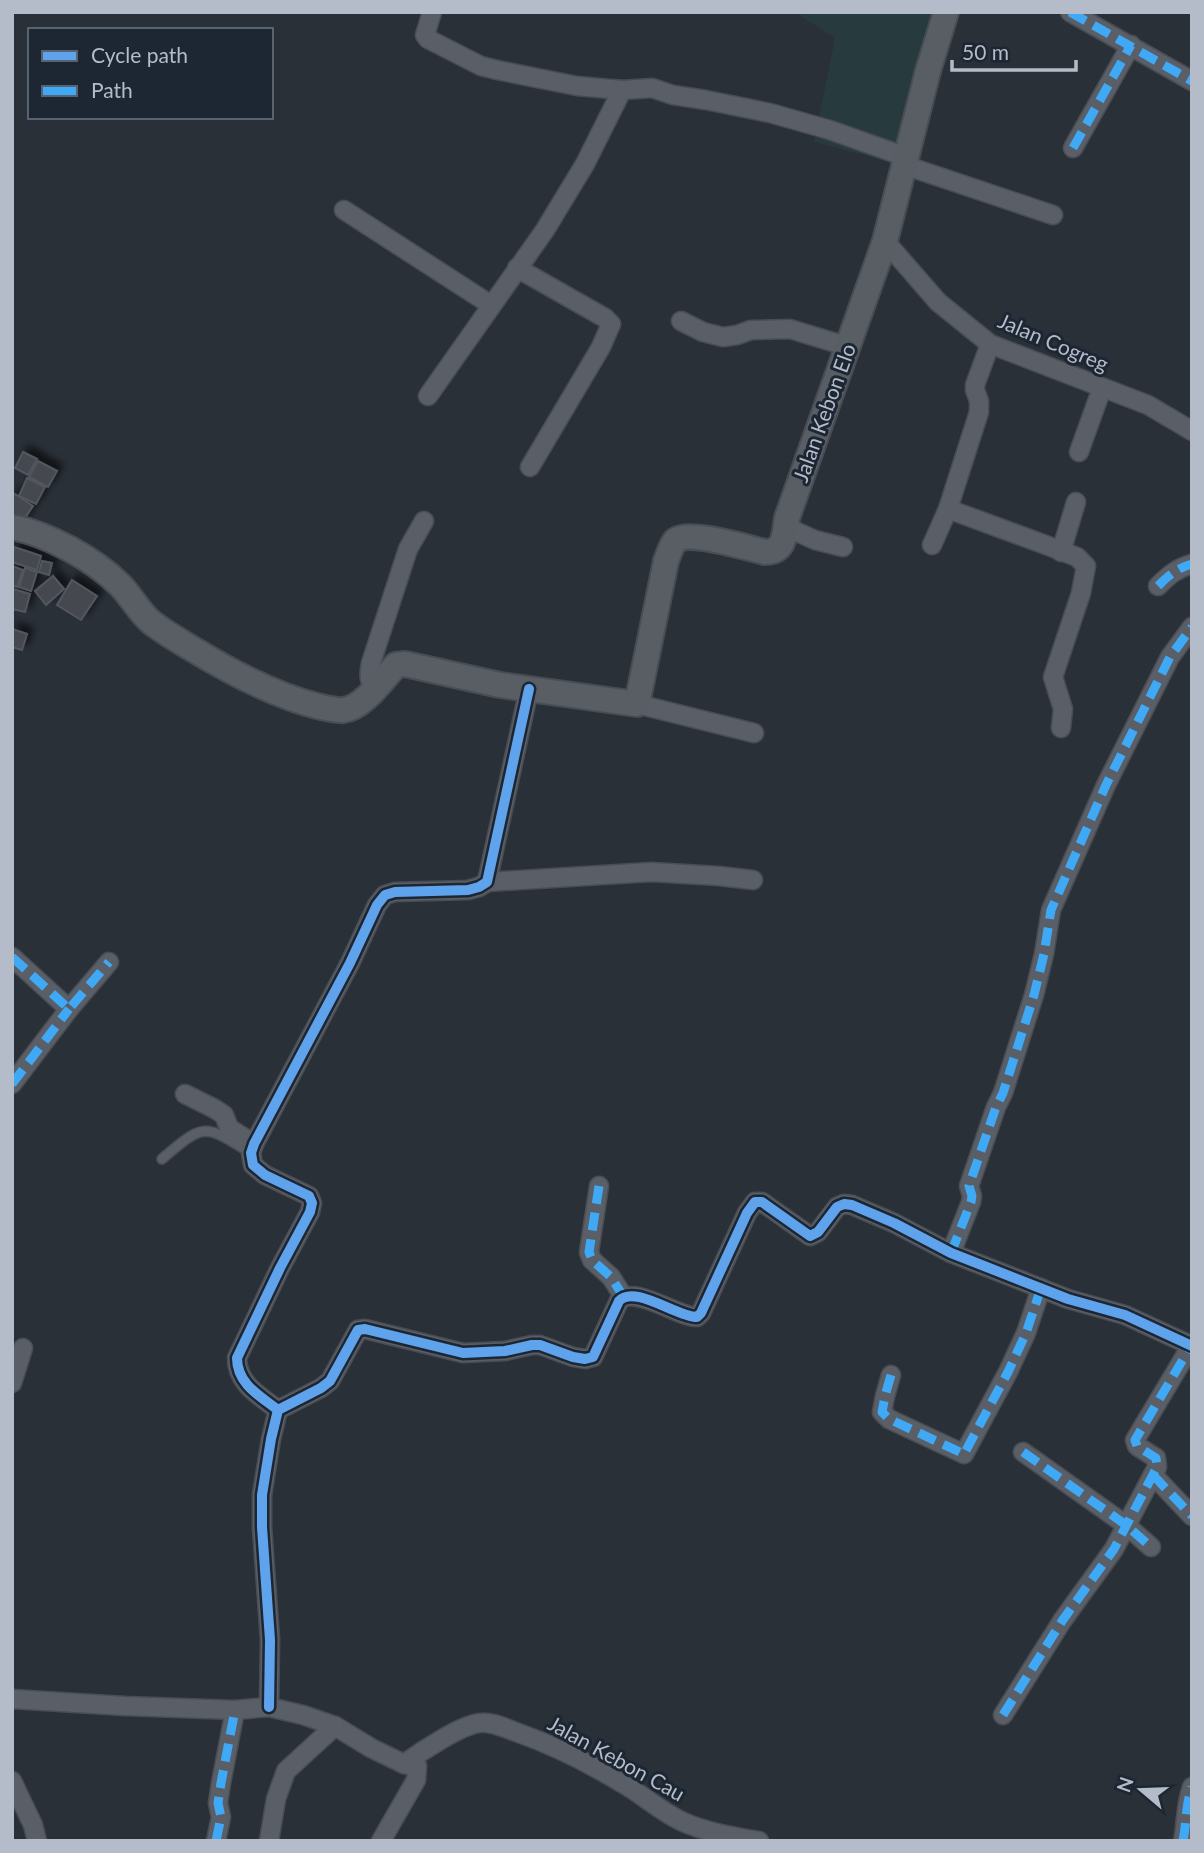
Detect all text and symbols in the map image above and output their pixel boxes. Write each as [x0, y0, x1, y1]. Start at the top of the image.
legend [28, 28, 273, 119]
scale bar [952, 28, 1076, 72]
text: 50 m [962, 39, 1009, 64]
text: Cycle path [91, 42, 188, 67]
text: Path [91, 77, 133, 102]
street label: Jalan Cogreg [995, 307, 1112, 376]
street label: Jalan Kebon Elo [787, 340, 860, 485]
street label: Jalan Kebon Cau [544, 1710, 689, 1806]
north arrow [1106, 1755, 1176, 1825]
text: N [1111, 1774, 1138, 1795]

